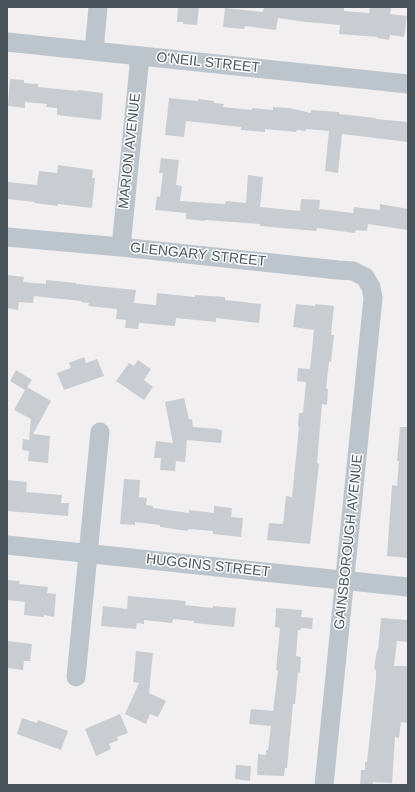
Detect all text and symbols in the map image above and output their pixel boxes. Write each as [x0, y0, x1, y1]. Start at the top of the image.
street label: O'NEIL STREET [156, 49, 260, 77]
street label: MARION AVENUE [116, 92, 144, 210]
street label: GLENGARY STREET [129, 240, 267, 270]
street label: GAINSBOROUGH AVENUE [331, 453, 367, 631]
street label: HUGGINS STREET [145, 551, 271, 581]

